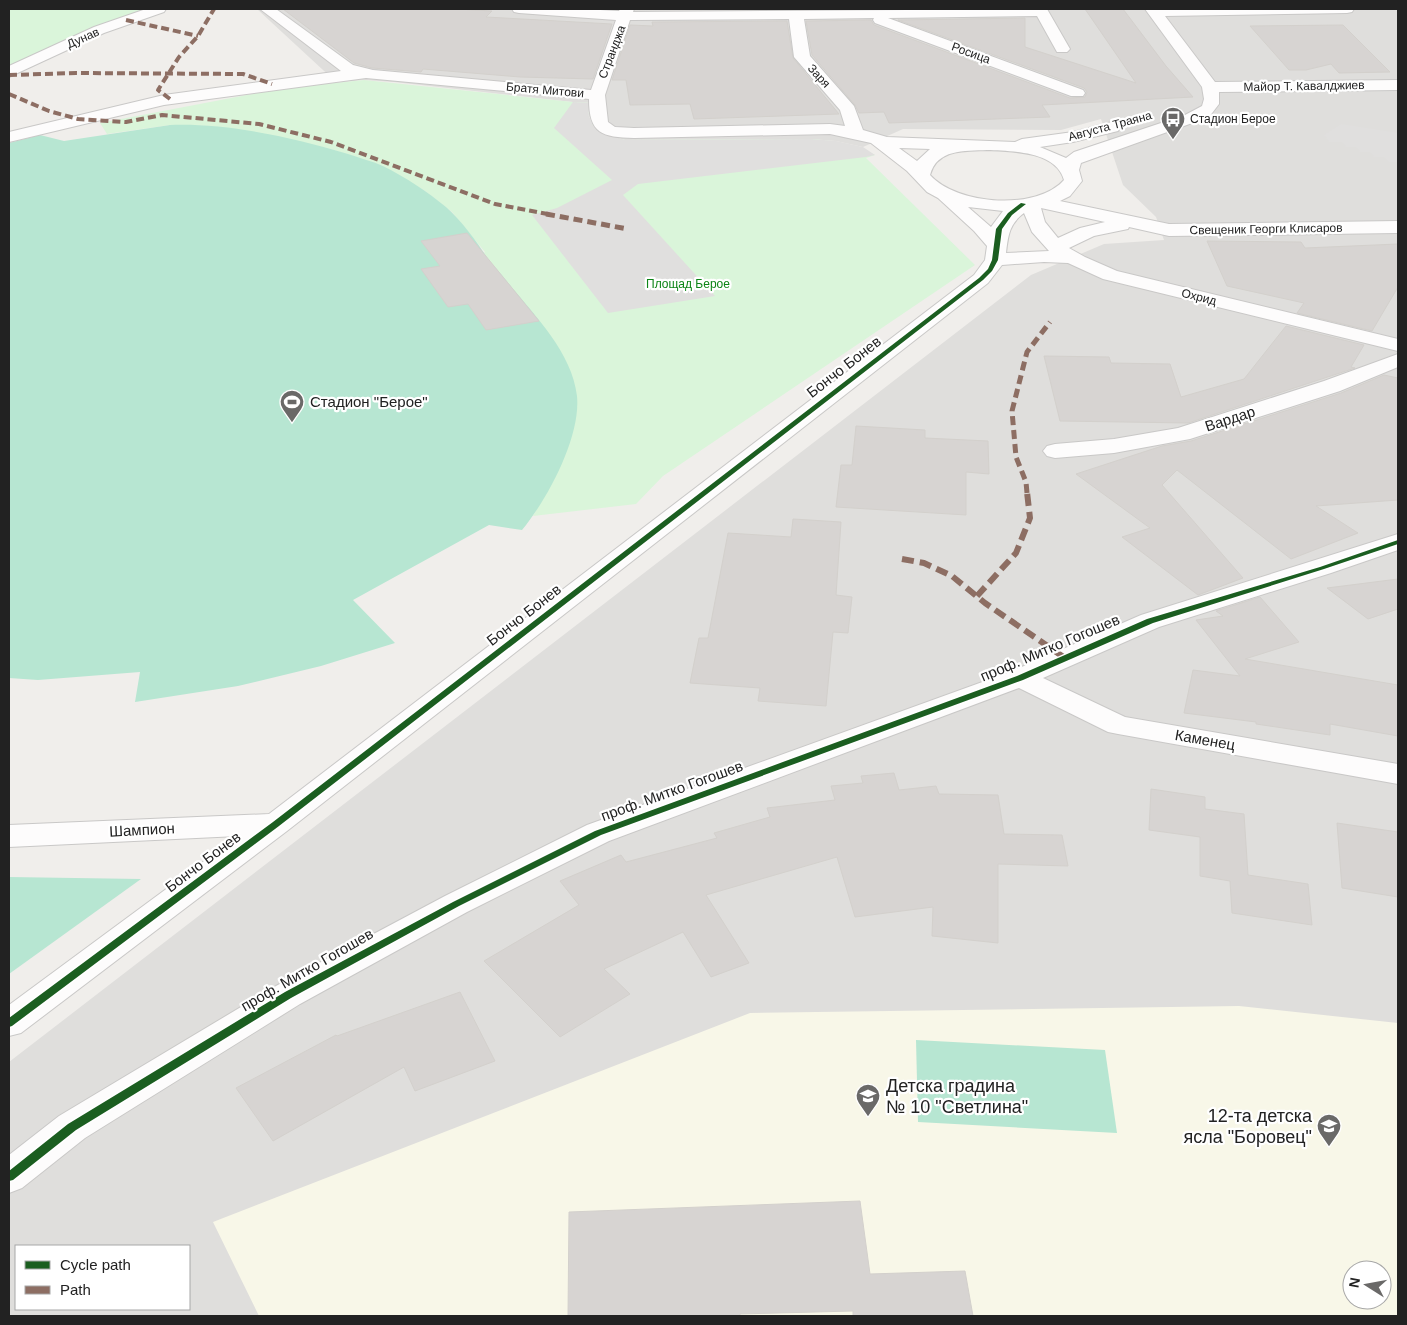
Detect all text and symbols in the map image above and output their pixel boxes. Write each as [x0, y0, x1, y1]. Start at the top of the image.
street label: Странджа [595, 23, 629, 81]
street label: Дунав [65, 25, 101, 51]
street label: Росица [950, 40, 993, 67]
street label: Заря [805, 61, 833, 91]
street label: Майор Т. Кавалджиев [1243, 78, 1365, 94]
street label: Братя Митови [505, 80, 585, 100]
bus stop icon: Стадион Берое [1160, 106, 1186, 140]
street label: Августа Траяна [1067, 108, 1154, 144]
place label: Стадион Берое [1190, 112, 1276, 126]
street label: Свещеник Георги Клисаров [1189, 221, 1343, 237]
park label: Площад Берое [646, 277, 730, 291]
street label: Охрид [1180, 286, 1218, 308]
street label: Бончо Бонев [803, 332, 884, 401]
sports icon: Стадион "Берое" [279, 389, 305, 423]
place label: Стадион "Берое" [310, 393, 428, 410]
street label: Вардар [1203, 402, 1257, 435]
street label: Бончо Бонев [483, 580, 564, 649]
street label: проф. Митко Гогошев [978, 610, 1122, 685]
street label: Каменец [1174, 726, 1237, 753]
street label: проф. Митко Гогошев [599, 757, 745, 824]
street label: Шампион [109, 819, 175, 840]
street label: Бончо Бонев [162, 828, 244, 895]
street label: проф. Митко Гогошев [238, 925, 376, 1014]
place label: Детска градина № 10 "Светлина" [886, 1076, 1028, 1117]
school or university icon: Детска градина № 10 "Светлина" [855, 1083, 881, 1117]
place label: 12-та детска ясла "Боровец" [1183, 1106, 1313, 1147]
school or university icon: 12-та детска ясла "Боровец" [1316, 1113, 1342, 1147]
legend [15, 1245, 190, 1310]
text: Cycle path [60, 1256, 131, 1273]
north arrow [1342, 1260, 1392, 1310]
text: N [1345, 1276, 1363, 1289]
text: Path [60, 1281, 91, 1298]

